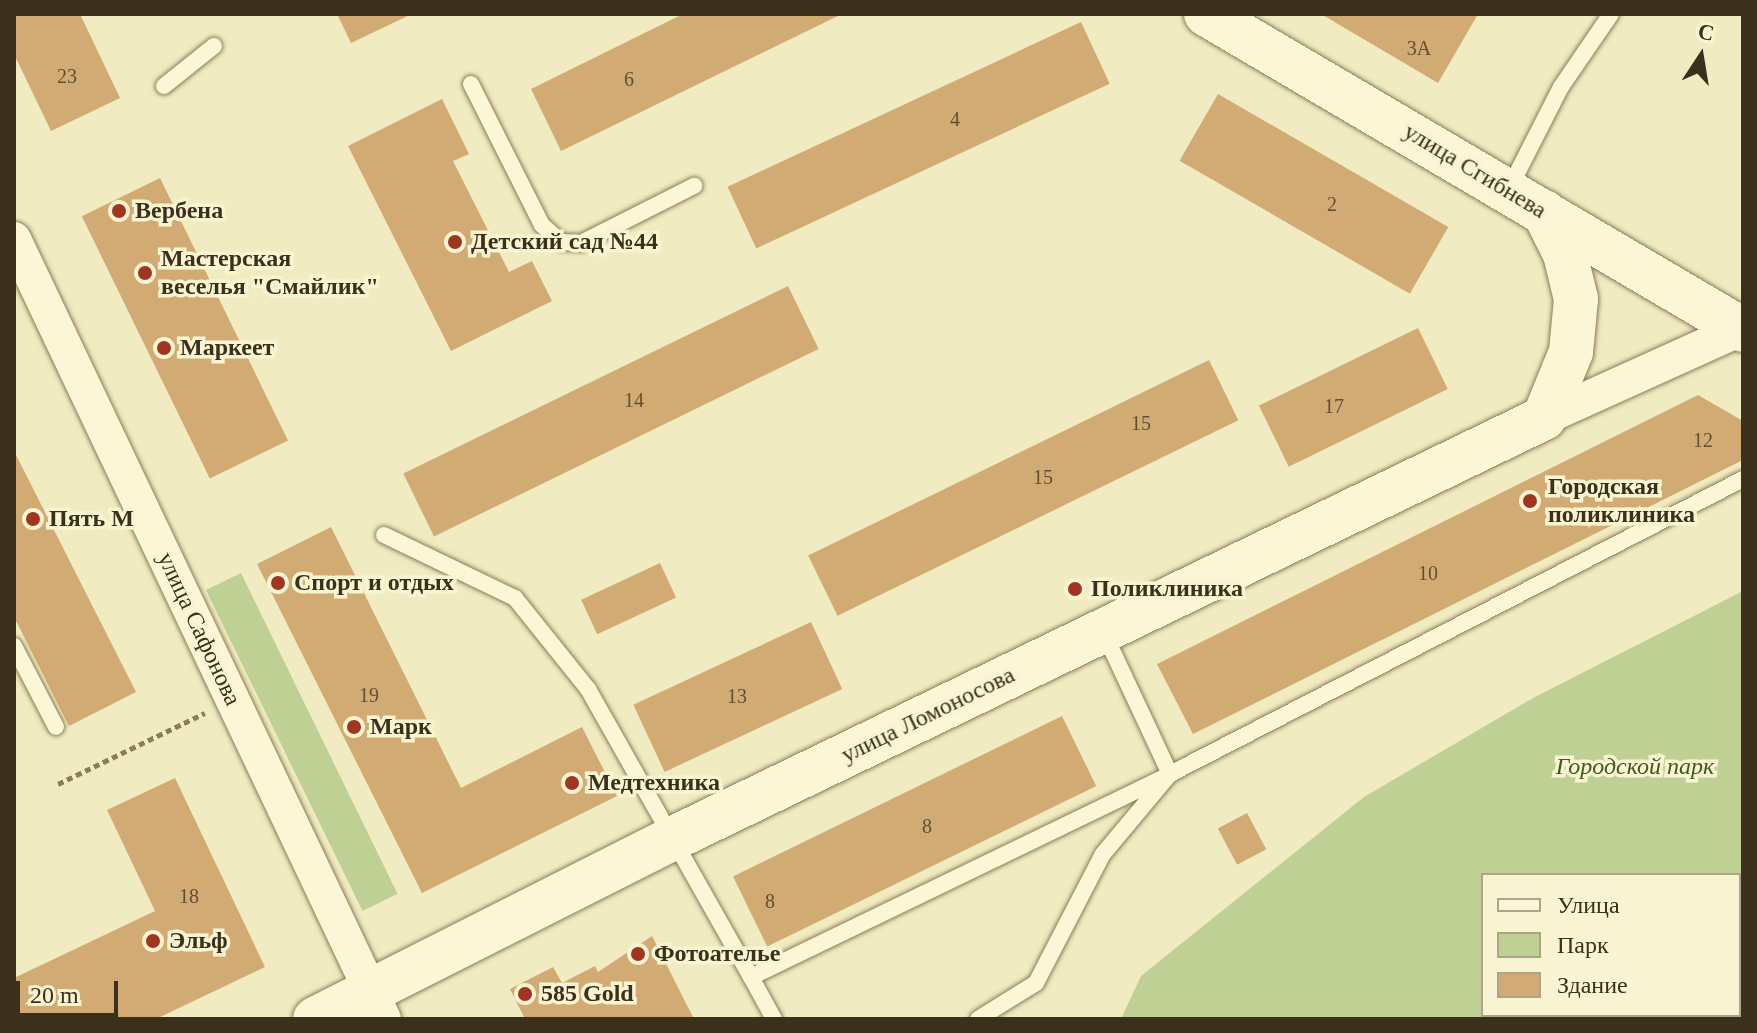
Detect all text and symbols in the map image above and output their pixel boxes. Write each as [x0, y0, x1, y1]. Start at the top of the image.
north arrow [1661, 16, 1741, 96]
text: С [1696, 18, 1716, 46]
house number: 3А [1407, 36, 1431, 60]
house number: 23 [57, 64, 77, 88]
house number: 6 [624, 67, 634, 91]
house number: 4 [950, 107, 960, 131]
street label: улица Сгибнева [1398, 117, 1552, 225]
house number: 2 [1327, 192, 1337, 216]
place label: Вербена [135, 197, 223, 225]
marker: Вербена [110, 202, 128, 220]
place label: Детский сад №44 [471, 228, 658, 256]
marker: Детский сад №44 [446, 233, 464, 251]
place label: Мастерская веселья "Смайлик" [161, 245, 379, 301]
marker: Мастерская веселья "Смайлик" [136, 264, 154, 282]
place label: Маркеет [180, 334, 274, 362]
marker: Маркеет [155, 339, 173, 357]
house number: 14 [624, 388, 644, 412]
house number: 17 [1324, 394, 1344, 418]
house number: 15 [1131, 411, 1151, 435]
house number: 12 [1693, 428, 1713, 452]
house number: 15 [1033, 465, 1053, 489]
place label: Городская поликлиника [1548, 473, 1695, 529]
marker: Городская поликлиника [1519, 490, 1541, 512]
place label: Пять М [49, 505, 134, 533]
marker: Пять М [24, 510, 42, 528]
street label: улица Сафонова [151, 548, 247, 710]
house number: 10 [1418, 561, 1438, 585]
place label: Спорт и отдых [294, 569, 454, 597]
marker: Спорт и отдых [269, 574, 287, 592]
place label: Поликлиника [1091, 575, 1243, 603]
marker: Поликлиника [1066, 580, 1084, 598]
street label: улица Ломоносова [837, 661, 1019, 769]
house number: 19 [359, 683, 379, 707]
house number: 13 [727, 684, 747, 708]
place label: Марк [370, 713, 432, 741]
marker: Марк [345, 718, 363, 736]
park label: Городской парк [1556, 753, 1714, 781]
place label: Медтехника [588, 769, 720, 797]
marker: Медтехника [563, 774, 581, 792]
house number: 8 [922, 814, 932, 838]
legend [1481, 873, 1741, 1017]
house number: 18 [179, 884, 199, 908]
house number: 8 [765, 889, 775, 913]
text: Улица [1557, 892, 1620, 918]
place label: Эльф [169, 927, 228, 955]
marker: Эльф [144, 932, 162, 950]
text: Парк [1557, 932, 1609, 958]
place label: Фотоателье [654, 940, 780, 968]
marker: Фотоателье [629, 945, 647, 963]
scale bar [20, 965, 122, 1015]
text: Здание [1557, 972, 1628, 998]
place label: 585 Gold [541, 980, 634, 1008]
text: 20 m [30, 982, 79, 1008]
marker: 585 Gold [516, 985, 534, 1003]

